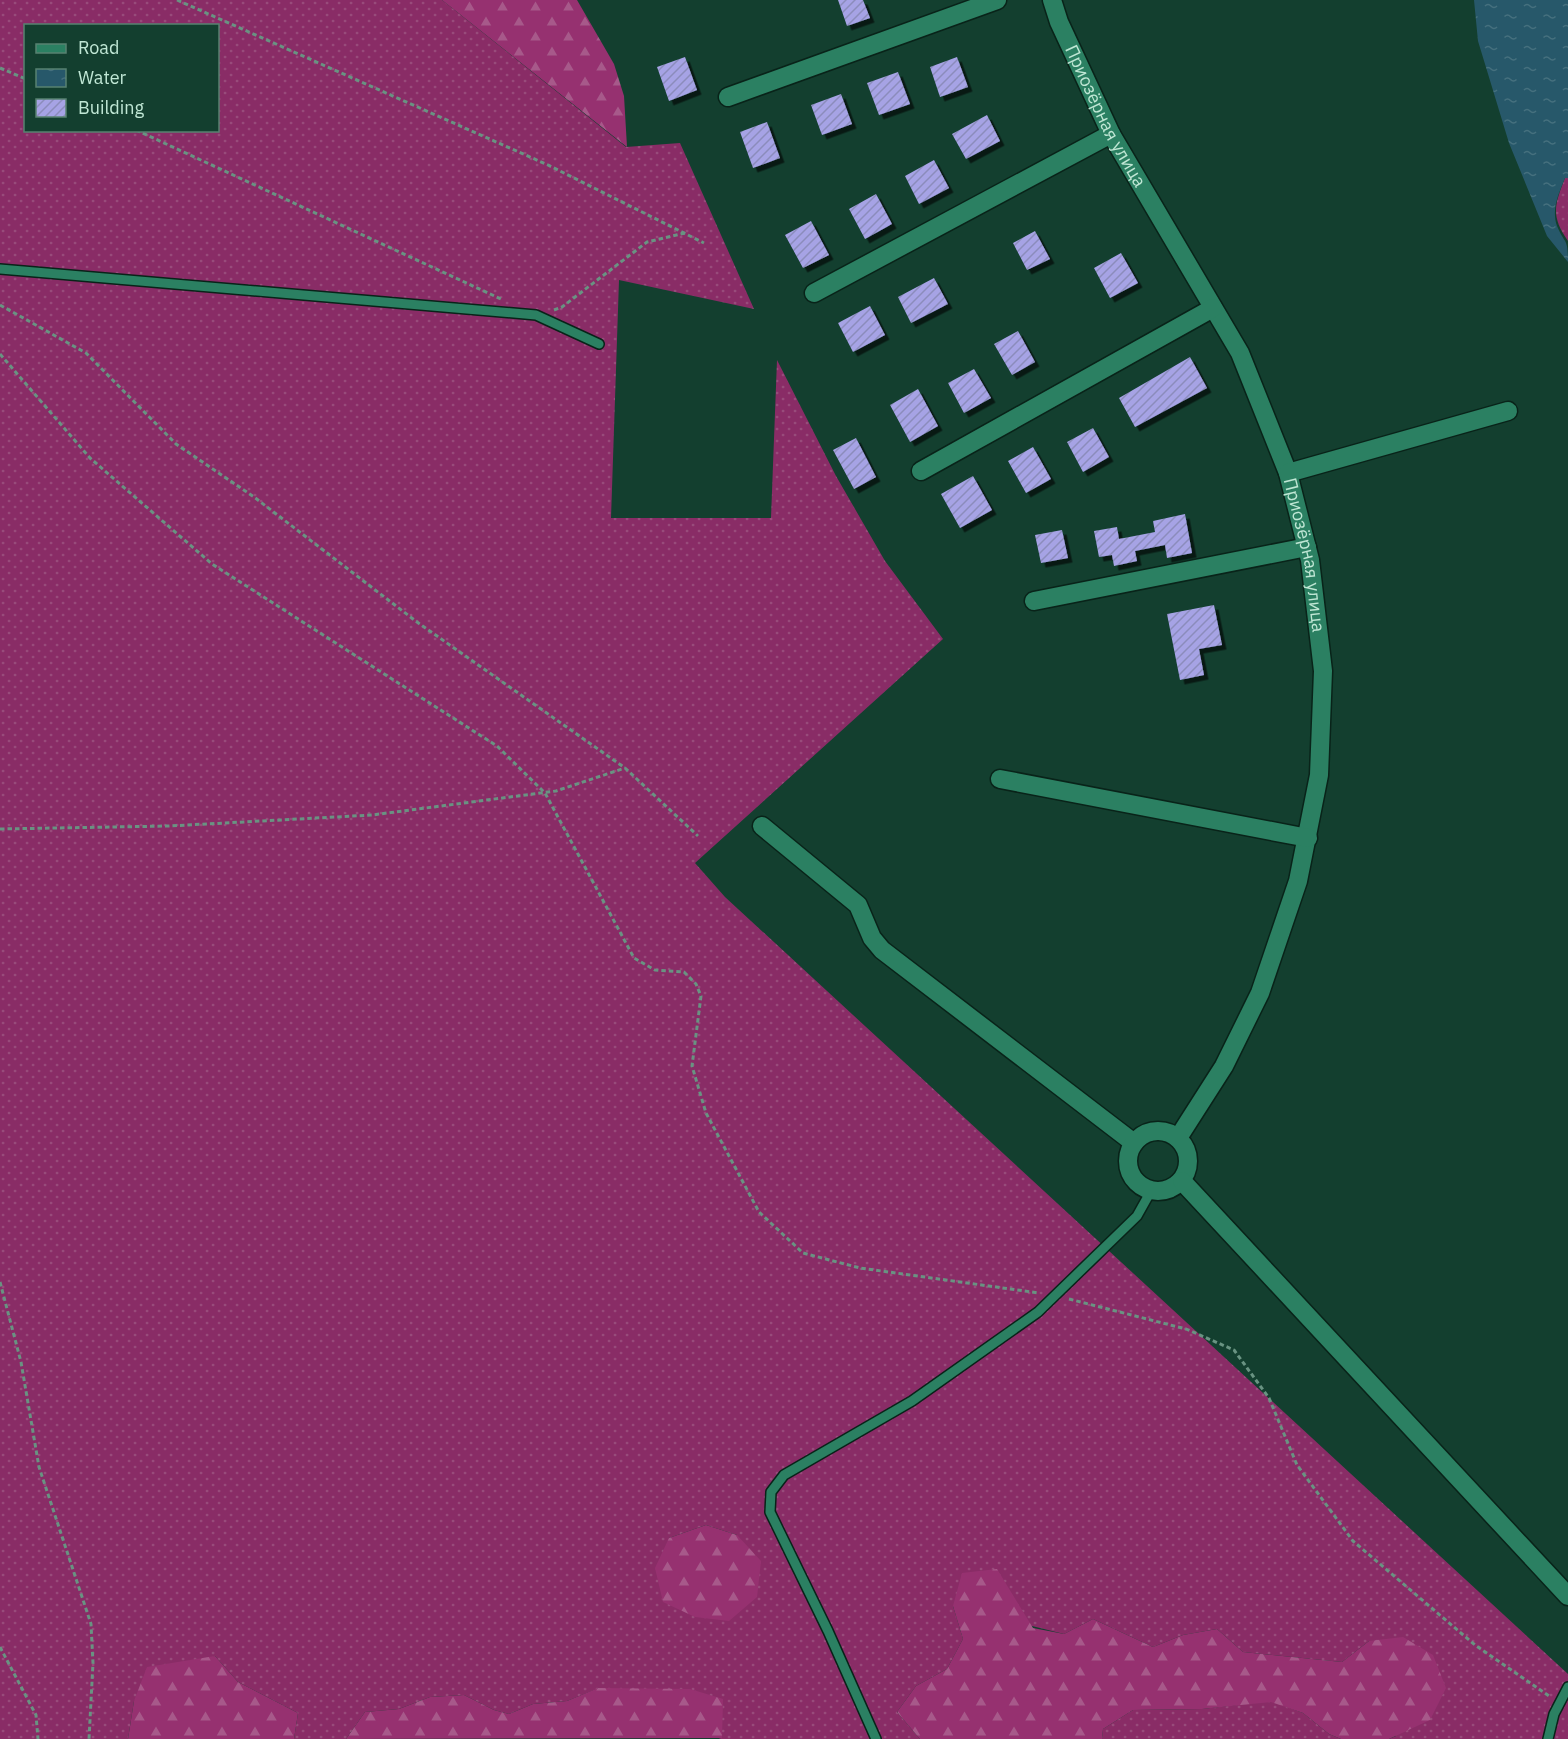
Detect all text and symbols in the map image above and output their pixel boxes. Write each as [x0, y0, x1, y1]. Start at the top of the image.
legend [24, 24, 219, 132]
text: Road [78, 36, 119, 59]
street label: Приозёрная улица [1060, 41, 1152, 191]
text: Water [78, 66, 127, 89]
text: Building [78, 96, 145, 119]
street label: Приозёрная улица [1279, 475, 1330, 634]

